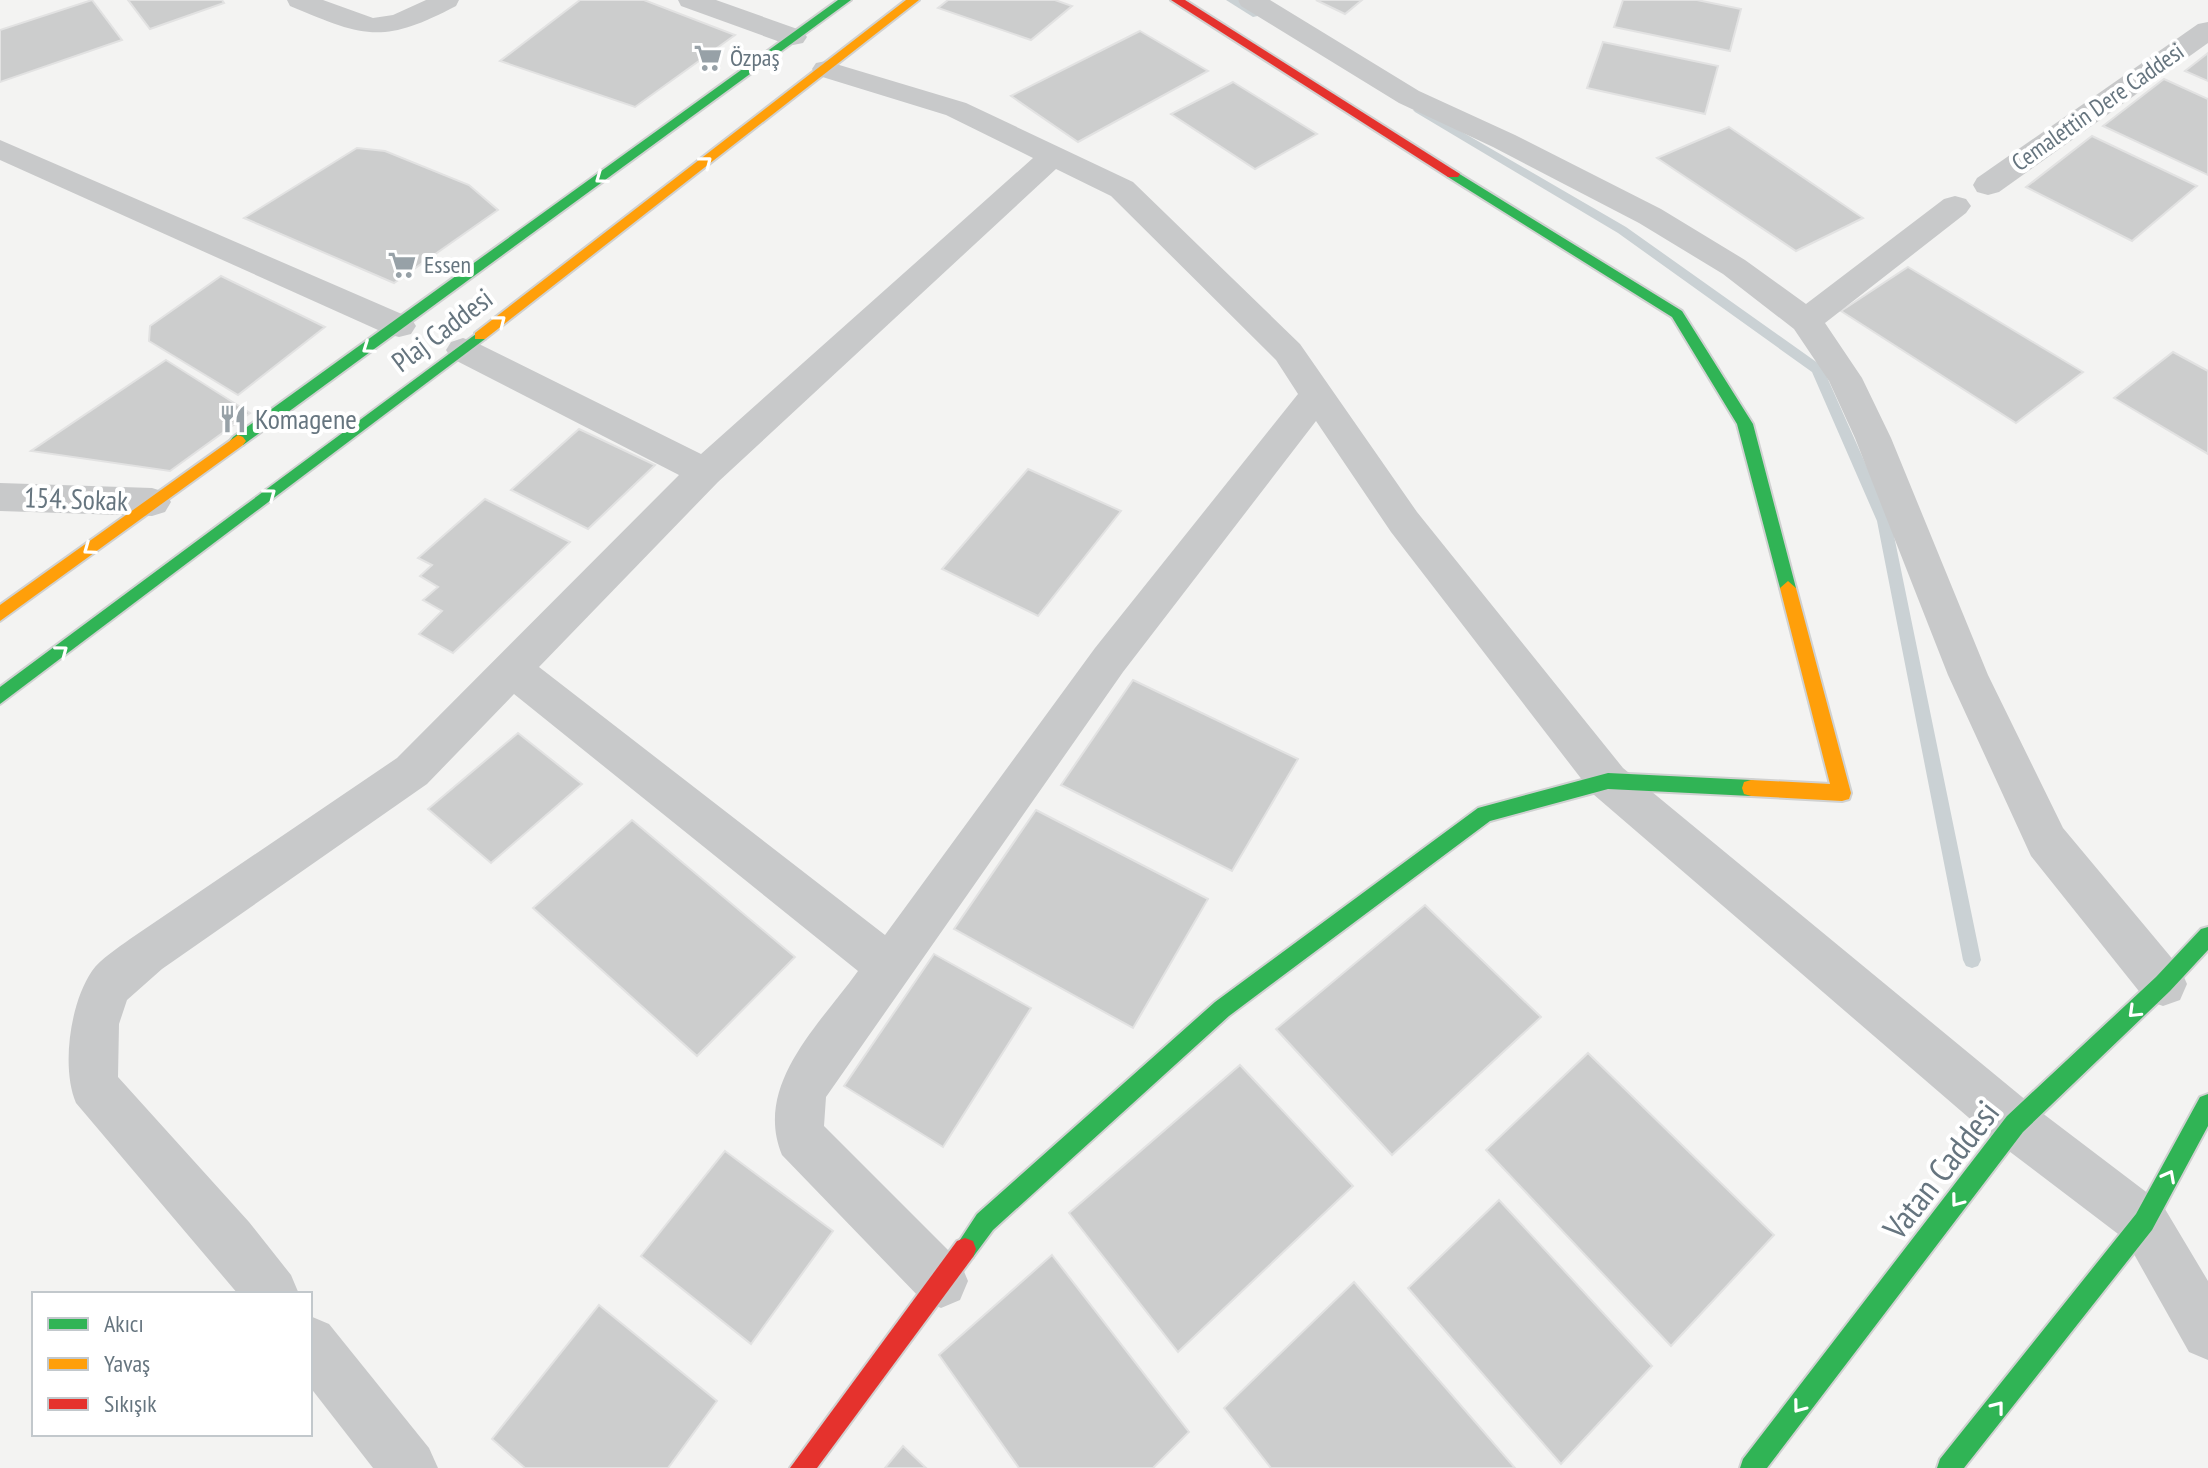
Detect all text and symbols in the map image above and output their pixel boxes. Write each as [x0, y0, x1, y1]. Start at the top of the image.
street label: Cemalettin Dere Caddesi [2006, 36, 2190, 178]
place label: Özpaş [730, 42, 780, 73]
supermarket icon: Özpaş [693, 43, 723, 73]
one-way arrow [697, 158, 712, 172]
one-way arrow [595, 169, 610, 183]
place label: Essen [424, 249, 471, 280]
supermarket icon: Essen [387, 250, 417, 280]
street label: Plaj Caddesi [384, 280, 500, 380]
one-way arrow [491, 316, 505, 331]
one-way arrow [363, 338, 377, 353]
place label: Komagene [255, 400, 357, 437]
restaurant icon: Komagene [218, 404, 248, 434]
street label: 154. Sokak [23, 478, 129, 519]
one-way arrow [261, 490, 276, 504]
one-way arrow [83, 539, 98, 553]
one-way arrow [54, 646, 68, 660]
one-way arrow [2128, 1002, 2143, 1016]
street label: Vatan Caddesi [1872, 1091, 2008, 1248]
one-way arrow [2160, 1170, 2175, 1184]
one-way arrow [1952, 1192, 1966, 1207]
legend [32, 1292, 312, 1436]
text: Akıcı [104, 1308, 144, 1339]
text: Yavaş [104, 1348, 150, 1379]
text: Sıkışık [104, 1388, 157, 1419]
one-way arrow [1794, 1399, 1808, 1413]
one-way arrow [1988, 1402, 2003, 1416]

